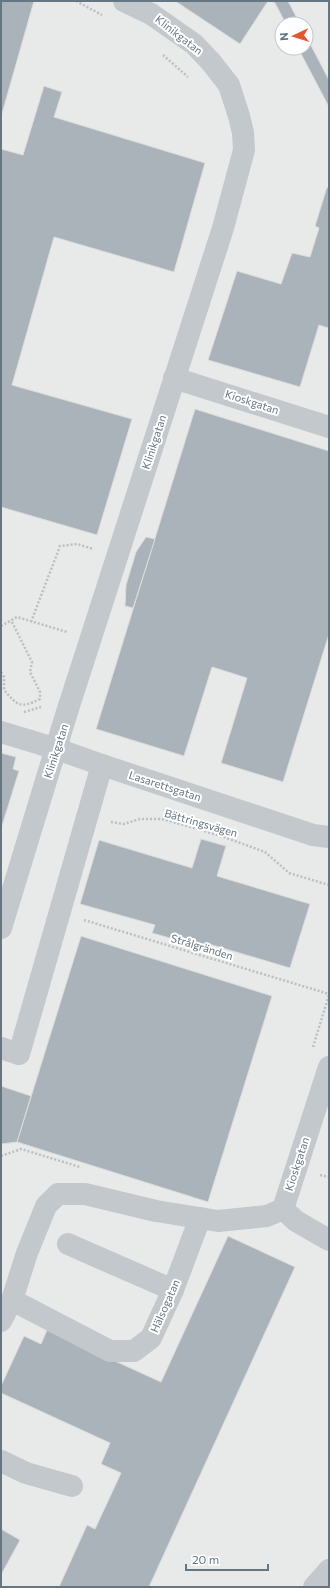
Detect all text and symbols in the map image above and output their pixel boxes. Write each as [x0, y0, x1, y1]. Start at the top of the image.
street label: Klinikgatan [153, 12, 205, 57]
north arrow [274, 16, 314, 56]
text: N [277, 32, 290, 41]
street label: Kioskgatan [224, 387, 281, 416]
street label: Klinikgatan [139, 413, 168, 471]
street label: Klinikgatan [41, 722, 70, 780]
street label: Lasarettsgatan [127, 768, 203, 803]
street label: Bättringsvägen [163, 806, 239, 839]
street label: Strålgränden [169, 931, 235, 962]
street label: Kioskgatan [282, 1135, 311, 1192]
street label: Hälsogatan [147, 1277, 182, 1334]
scale bar [186, 1546, 268, 1572]
text: 20 m [192, 1552, 219, 1566]

